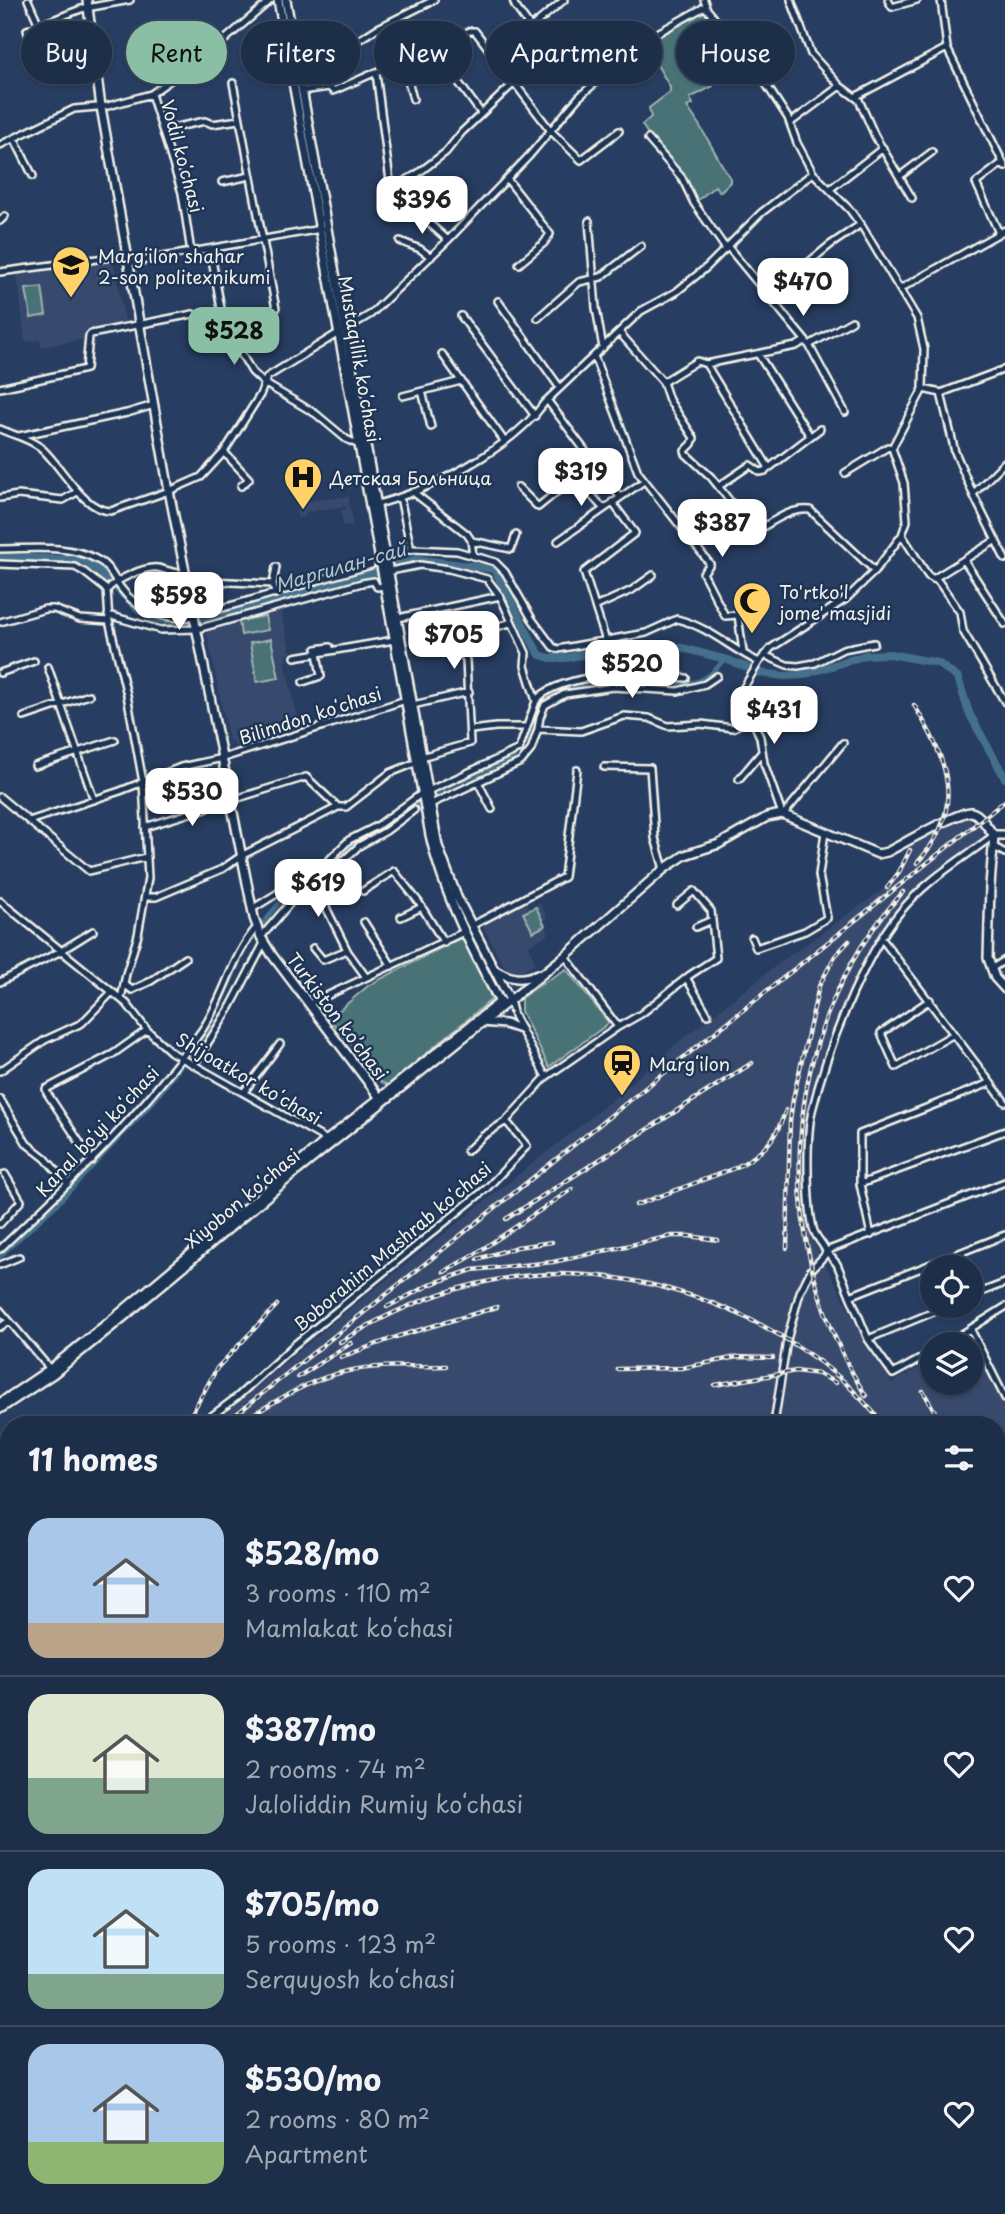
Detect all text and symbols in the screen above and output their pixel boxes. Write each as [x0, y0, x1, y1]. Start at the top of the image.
chip: Buy [21, 21, 112, 84]
chip: Rent [126, 21, 227, 84]
chip: Filters [241, 21, 360, 84]
chip: New [374, 21, 472, 84]
chip: Apartment [486, 21, 662, 84]
chip: House [676, 21, 795, 84]
street label: Vodil koʻchasi [155, 97, 211, 215]
pin: $396 [381, 176, 463, 236]
text: $396 [393, 181, 451, 216]
place label: Margʻilon shahar 2-son politexnikumi [98, 242, 271, 290]
school or university icon: Margʻilon shahar 2-son politexnikumi [50, 244, 92, 299]
pin: $470 [762, 258, 844, 318]
text: $470 [773, 263, 833, 298]
street label: Mustaqillik koʻchasi [332, 273, 388, 445]
pin: $528 [193, 308, 275, 367]
text: $528 [204, 312, 264, 347]
pin: $319 [540, 448, 622, 508]
text: $319 [554, 453, 608, 488]
hospital icon: Детская Больница [282, 456, 324, 511]
place label: Детская Больница [329, 464, 492, 491]
pin: $387 [681, 500, 763, 559]
text: $387 [694, 504, 750, 539]
water label: Маргилан-сай [271, 533, 411, 598]
pin: $598 [138, 572, 220, 632]
text: $598 [150, 577, 208, 612]
place label: To'rtko'l jome' masjidi [777, 578, 891, 626]
mosque icon: To'rtko'l jome' masjidi [731, 580, 773, 635]
pin: $705 [413, 612, 495, 671]
text: $705 [424, 616, 484, 651]
pin: $520 [591, 640, 673, 700]
text: $520 [601, 645, 663, 680]
street label: Bilimdon koʻchasi [235, 679, 385, 751]
pin: $431 [733, 686, 815, 746]
text: $431 [747, 691, 801, 726]
pin: $530 [151, 768, 233, 828]
text: $530 [161, 773, 223, 808]
pin: $619 [277, 860, 359, 919]
text: $619 [291, 864, 345, 899]
street label: Turkiston ko’chasi [281, 946, 395, 1086]
street label: Shijoatkor koʻchasi [171, 1025, 327, 1131]
station icon: Margʻilon [601, 1042, 643, 1097]
place label: Margʻilon [649, 1050, 730, 1077]
street label: Kanal boʻyi koʻchasi [29, 1059, 165, 1203]
street label: Xiyobon koʻchasi [179, 1142, 305, 1254]
street label: Boborahim Mashrab koʻchasi [287, 1155, 497, 1337]
map controls [920, 1255, 983, 1395]
button: locate [920, 1255, 983, 1318]
button: layers [920, 1332, 983, 1395]
text: 11 homes [28, 1436, 158, 1481]
icon: filters [940, 1439, 978, 1477]
text: $528/mo [245, 1530, 379, 1575]
icon: home [84, 1546, 168, 1630]
icon: heart [940, 1569, 978, 1607]
text: 3 rooms · 110 m² [245, 1575, 431, 1610]
text: Mamlakat koʻchasi [245, 1610, 454, 1645]
text: $387/mo [245, 1706, 376, 1751]
icon: home [84, 1722, 168, 1806]
icon: heart [940, 1745, 978, 1783]
text: 2 rooms · 74 m² [245, 1751, 426, 1786]
text: Jaloliddin Rumiy koʻchasi [245, 1786, 523, 1821]
text: $705/mo [245, 1881, 379, 1926]
icon: home [84, 1897, 168, 1981]
icon: heart [940, 1920, 978, 1958]
text: 5 rooms · 123 m² [245, 1926, 436, 1961]
text: Serquyosh koʻchasi [245, 1961, 455, 1996]
text: $530/mo [245, 2056, 381, 2101]
icon: home [84, 2072, 168, 2156]
icon: heart [940, 2095, 978, 2133]
text: 2 rooms · 80 m² [245, 2101, 430, 2136]
text: Apartment [245, 2136, 368, 2171]

